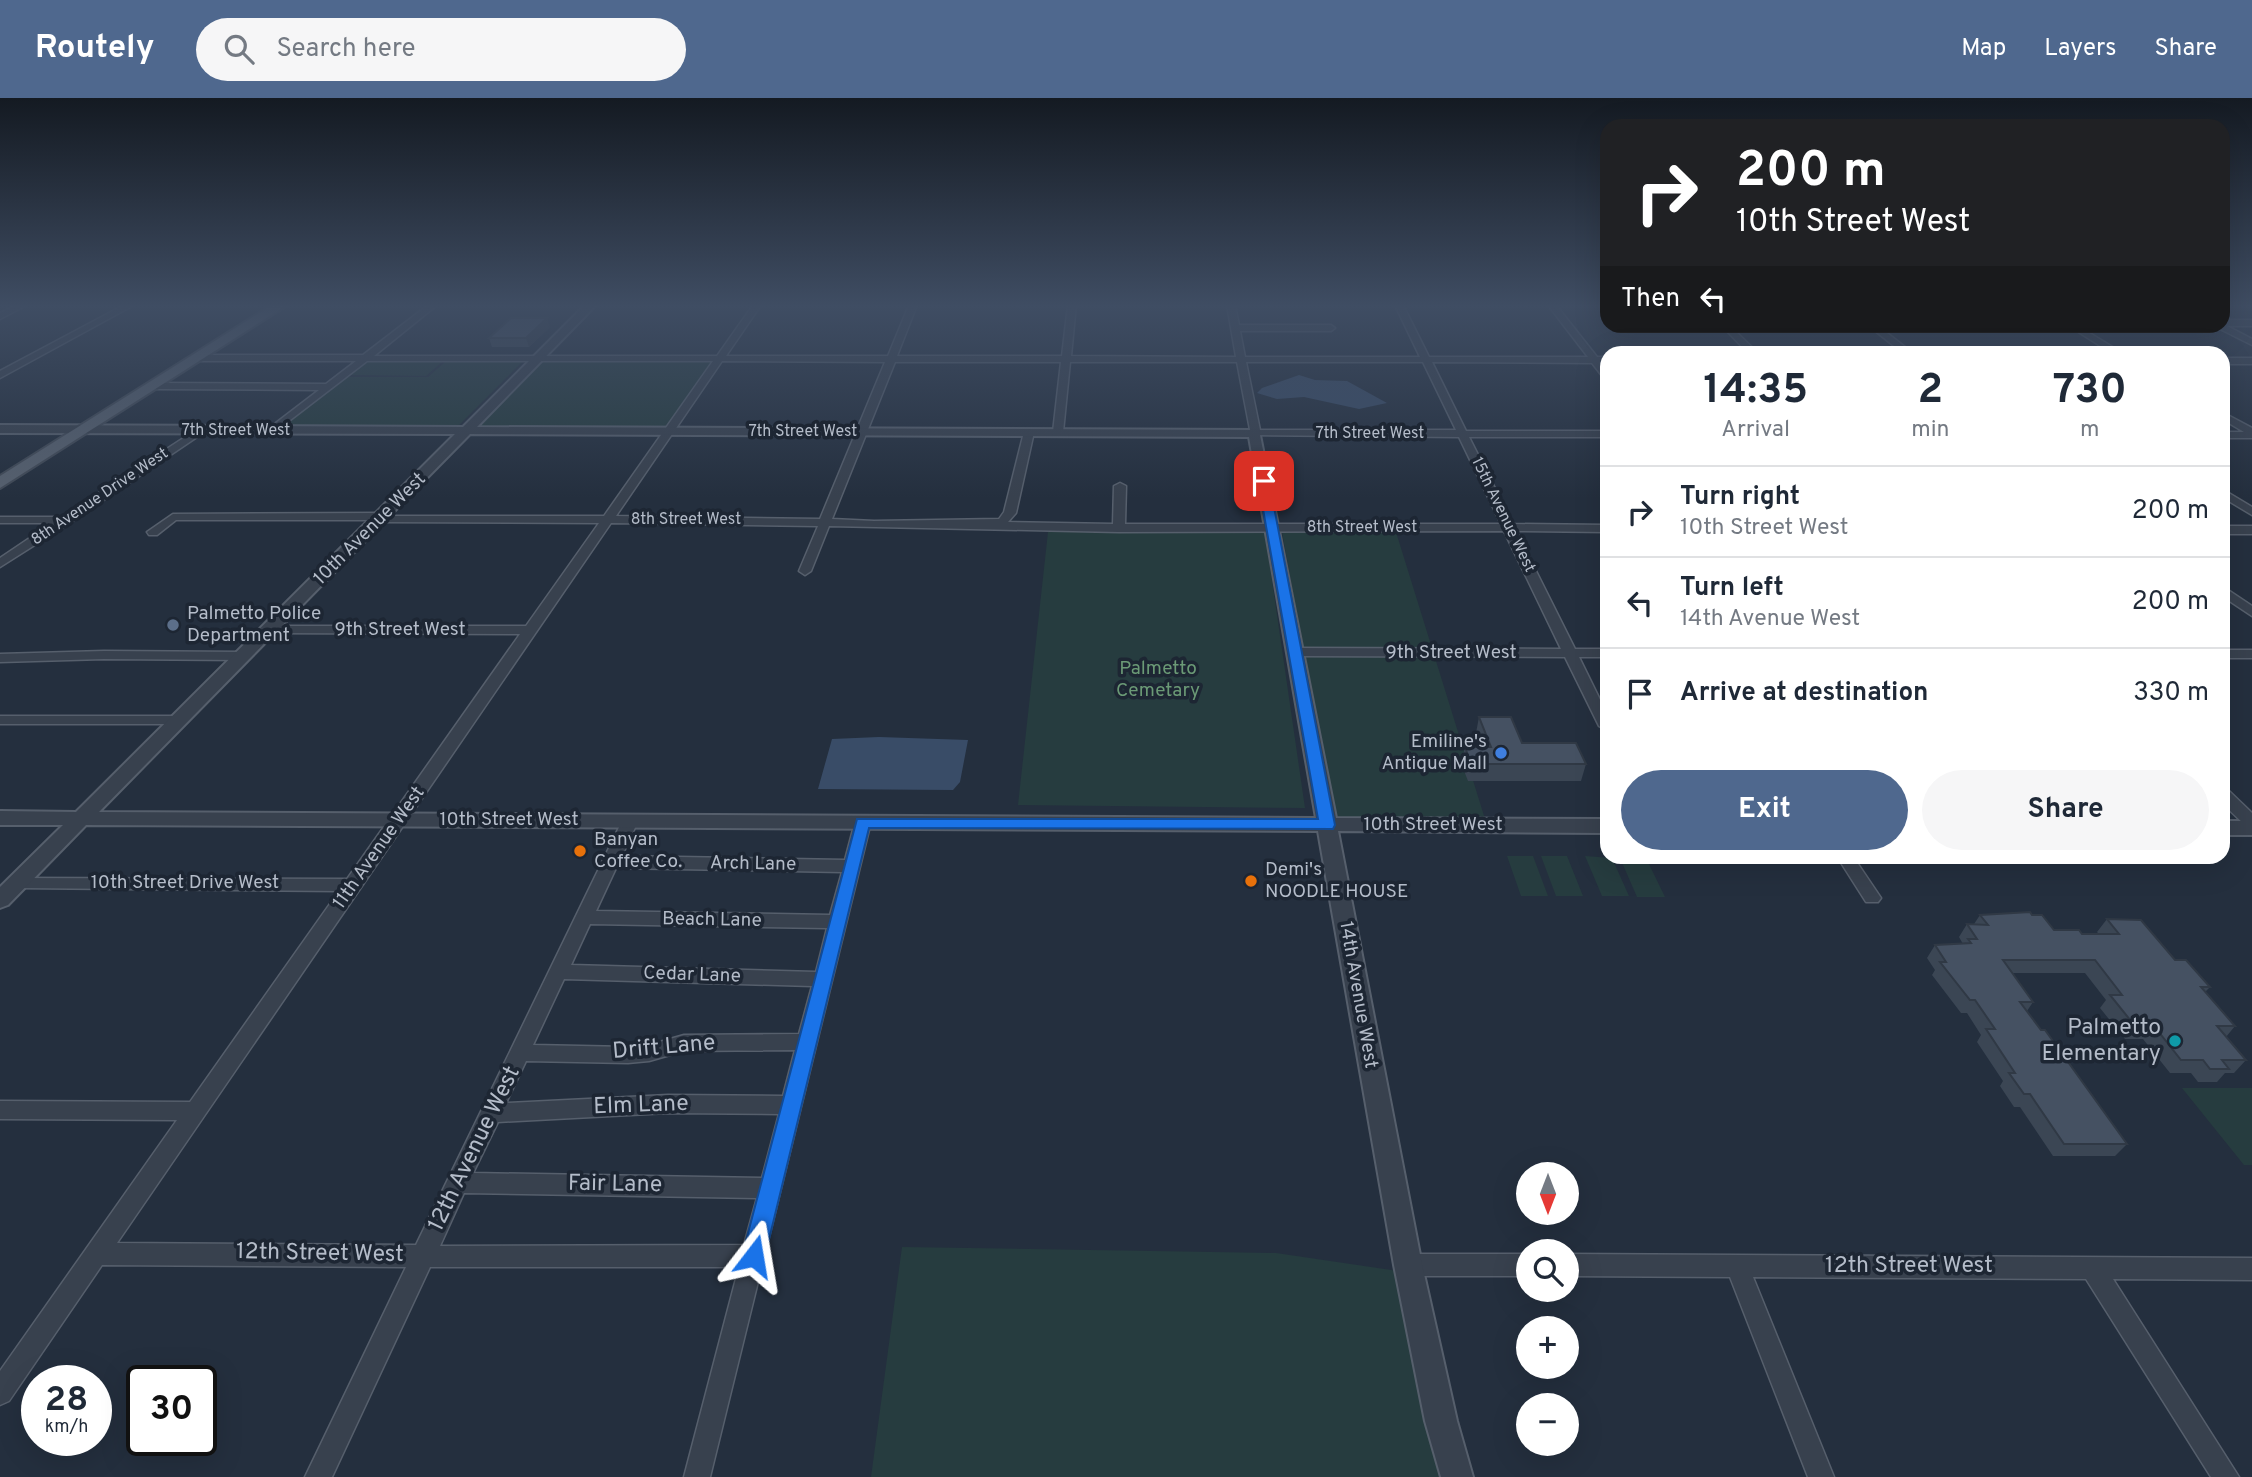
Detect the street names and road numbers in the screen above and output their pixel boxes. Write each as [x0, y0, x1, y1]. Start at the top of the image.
street label: 7th Street West [182, 421, 290, 441]
street label: 7th Street West [749, 422, 857, 442]
street label: 7th Street West [1316, 424, 1424, 444]
street label: 8th Avenue Drive West [28, 444, 172, 550]
street label: 15th Avenue West [1466, 454, 1540, 576]
street label: 10th Avenue West [309, 468, 431, 590]
street label: 8th Street West [631, 510, 741, 530]
street label: 8th Street West [1307, 518, 1417, 538]
street label: 9th Street West [334, 618, 466, 642]
street label: 9th Street West [1385, 641, 1517, 665]
street label: 11th Avenue West [328, 782, 430, 914]
street label: 10th Street West [439, 808, 579, 832]
street label: 10th Street West [1363, 813, 1503, 837]
street label: Arch Lane [710, 851, 796, 877]
street label: 10th Street Drive West [91, 871, 279, 895]
street label: Beach Lane [662, 907, 762, 933]
street label: 14th Avenue West [1333, 920, 1383, 1070]
street label: Cedar Lane [643, 961, 741, 989]
street label: Drift Lane [611, 1029, 717, 1067]
street label: 12th Avenue West [422, 1062, 528, 1236]
street label: Elm Lane [593, 1090, 689, 1122]
street label: Fair Lane [568, 1170, 662, 1200]
street label: 12th Street West [236, 1238, 404, 1270]
street label: 12th Street West [1825, 1252, 1993, 1281]

